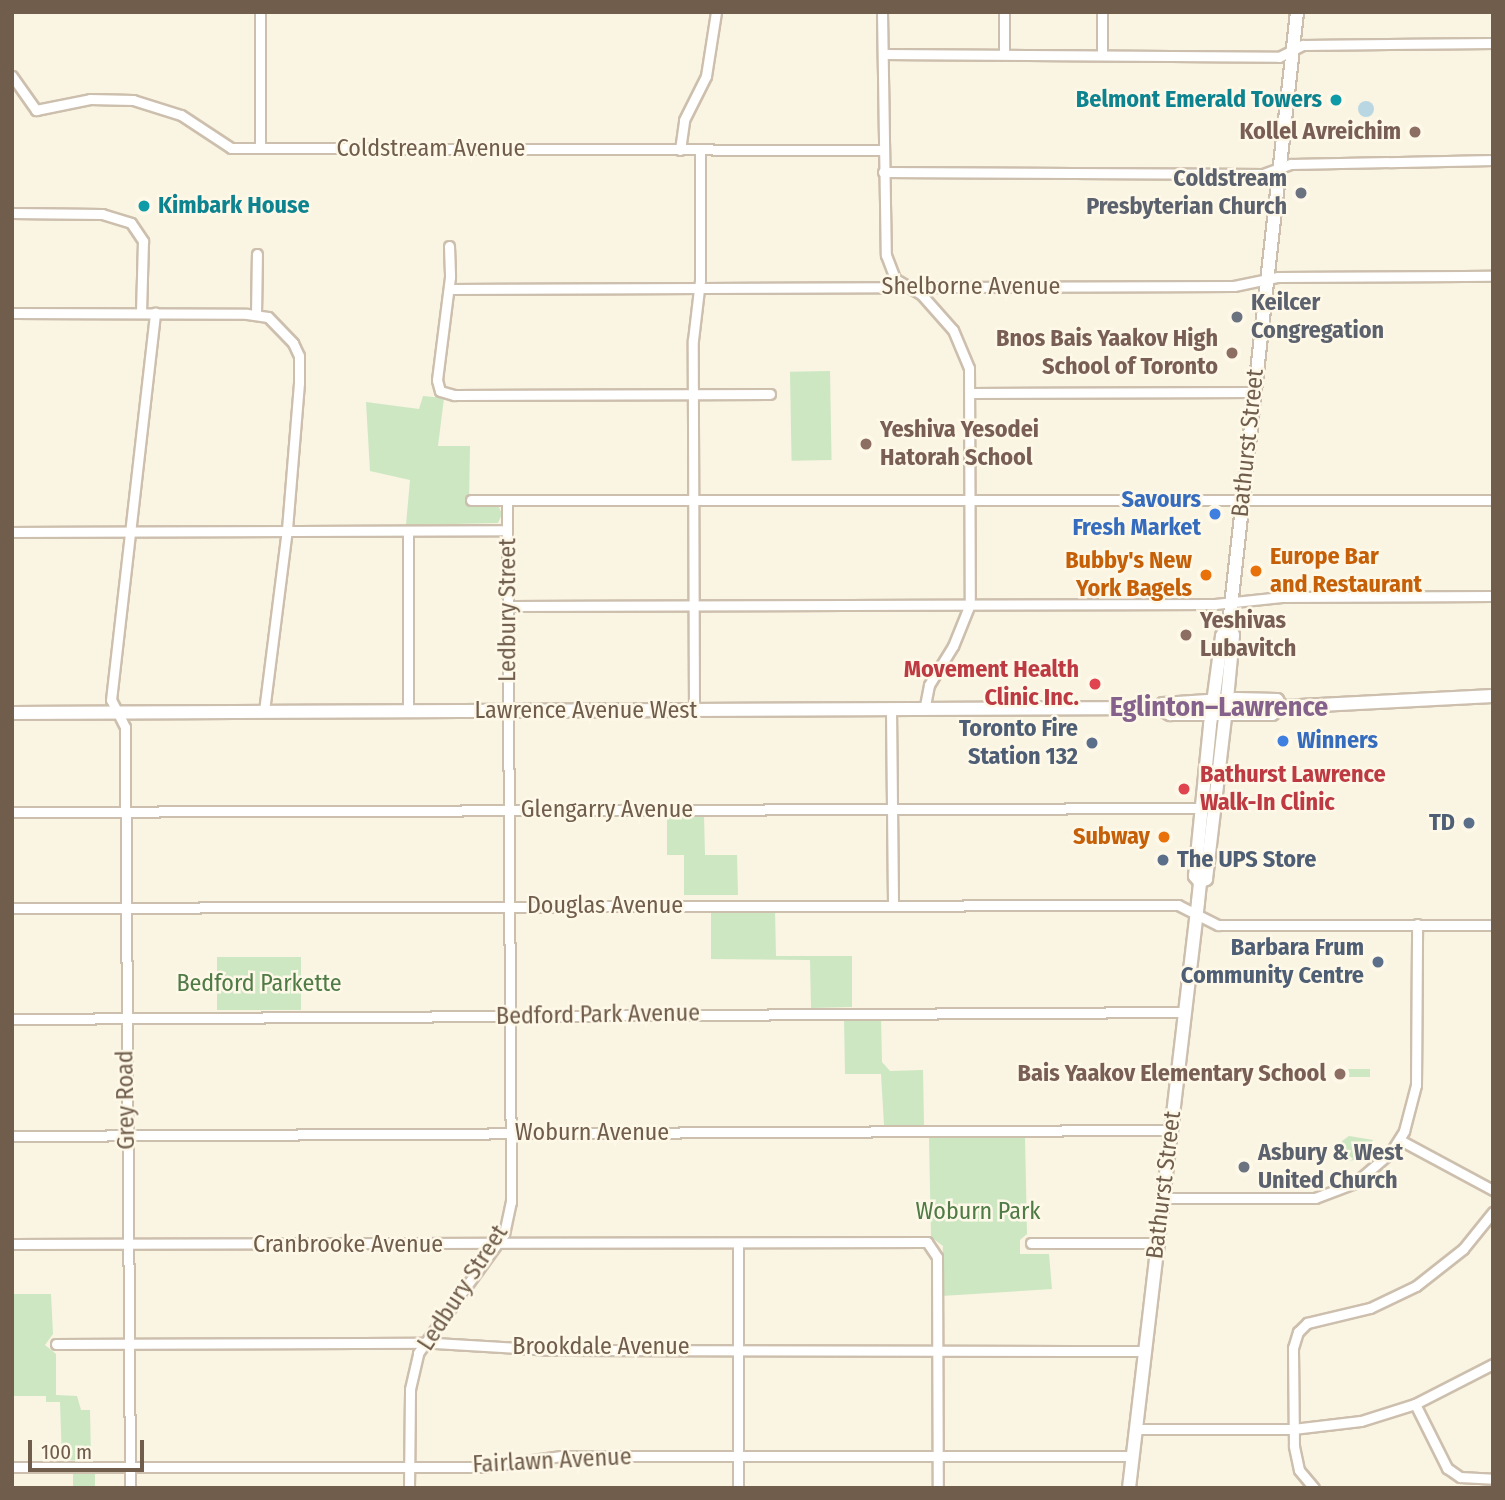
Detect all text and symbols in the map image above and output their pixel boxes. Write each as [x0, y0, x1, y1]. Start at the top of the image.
place label: Belmont Emerald Towers [1076, 86, 1322, 114]
marker: Belmont Emerald Towers [1328, 92, 1344, 108]
place label: Kollel Avreichim [1240, 118, 1401, 146]
marker: Kollel Avreichim [1407, 124, 1423, 140]
street label: Coldstream Avenue [337, 135, 525, 163]
place label: Coldstream Presbyterian Church [1086, 165, 1287, 221]
marker: Coldstream Presbyterian Church [1293, 185, 1309, 201]
place label: Kimbark House [158, 192, 310, 220]
marker: Kimbark House [136, 198, 152, 214]
street label: Shelborne Avenue [882, 273, 1060, 301]
place label: Keilcer Congregation [1251, 289, 1384, 345]
marker: Keilcer Congregation [1229, 309, 1245, 325]
place label: Bnos Bais Yaakov High School of Toronto [996, 325, 1218, 381]
marker: Bnos Bais Yaakov High School of Toronto [1224, 345, 1240, 361]
street label: Bathurst Street [1226, 368, 1270, 518]
place label: Yeshiva Yesodei Hatorah School [880, 416, 1039, 472]
marker: Yeshiva Yesodei Hatorah School [858, 436, 874, 452]
place label: Savours Fresh Market [1072, 486, 1201, 542]
marker: Savours Fresh Market [1207, 506, 1223, 522]
street label: Ledbury Street [494, 538, 522, 682]
place label: Europe Bar and Restaurant [1270, 543, 1422, 599]
place label: Bubby's New York Bagels [1065, 547, 1192, 603]
marker: Europe Bar and Restaurant [1248, 563, 1264, 579]
marker: Bubby's New York Bagels [1198, 567, 1214, 583]
place label: Yeshivas Lubavitch [1200, 607, 1296, 663]
marker: Yeshivas Lubavitch [1178, 627, 1194, 643]
place label: Movement Health Clinic Inc. [904, 656, 1079, 712]
marker: Movement Health Clinic Inc. [1085, 674, 1105, 694]
district label: Eglinton–Lawrence [1110, 690, 1328, 724]
street label: Lawrence Avenue West [475, 697, 697, 725]
place label: Toronto Fire Station 132 [959, 715, 1078, 771]
place label: Winners [1297, 727, 1378, 755]
marker: Winners [1275, 733, 1291, 749]
marker: Toronto Fire Station 132 [1084, 735, 1100, 751]
place label: Bathurst Lawrence Walk-In Clinic [1200, 761, 1386, 817]
marker: Bathurst Lawrence Walk-In Clinic [1174, 779, 1194, 799]
street label: Glengarry Avenue [521, 796, 693, 824]
place label: TD [1429, 809, 1455, 837]
marker: TD [1461, 815, 1477, 831]
place label: Subway [1073, 823, 1150, 851]
marker: Subway [1156, 829, 1172, 845]
place label: The UPS Store [1177, 846, 1316, 874]
marker: The UPS Store [1155, 852, 1171, 868]
street label: Douglas Avenue [527, 892, 683, 920]
place label: Barbara Frum Community Centre [1181, 934, 1364, 990]
marker: Barbara Frum Community Centre [1370, 954, 1386, 970]
park label: Bedford Parkette [176, 970, 342, 998]
street label: Bedford Park Avenue [496, 999, 700, 1031]
street label: Grey Road [111, 1050, 141, 1150]
place label: Bais Yaakov Elementary School [1018, 1060, 1326, 1088]
marker: Bais Yaakov Elementary School [1332, 1066, 1348, 1082]
street label: Bathurst Street [1141, 1109, 1187, 1261]
street label: Woburn Avenue [515, 1119, 669, 1147]
place label: Asbury & West United Church [1258, 1139, 1403, 1195]
marker: Asbury & West United Church [1236, 1159, 1252, 1175]
park label: Woburn Park [916, 1198, 1040, 1226]
street label: Ledbury Street [412, 1220, 514, 1356]
street label: Cranbrooke Avenue [253, 1231, 443, 1259]
street label: Brookdale Avenue [512, 1333, 690, 1361]
scale bar [32, 1426, 147, 1470]
text: 100 m [41, 1439, 92, 1465]
street label: Fairlawn Avenue [472, 1442, 632, 1480]

